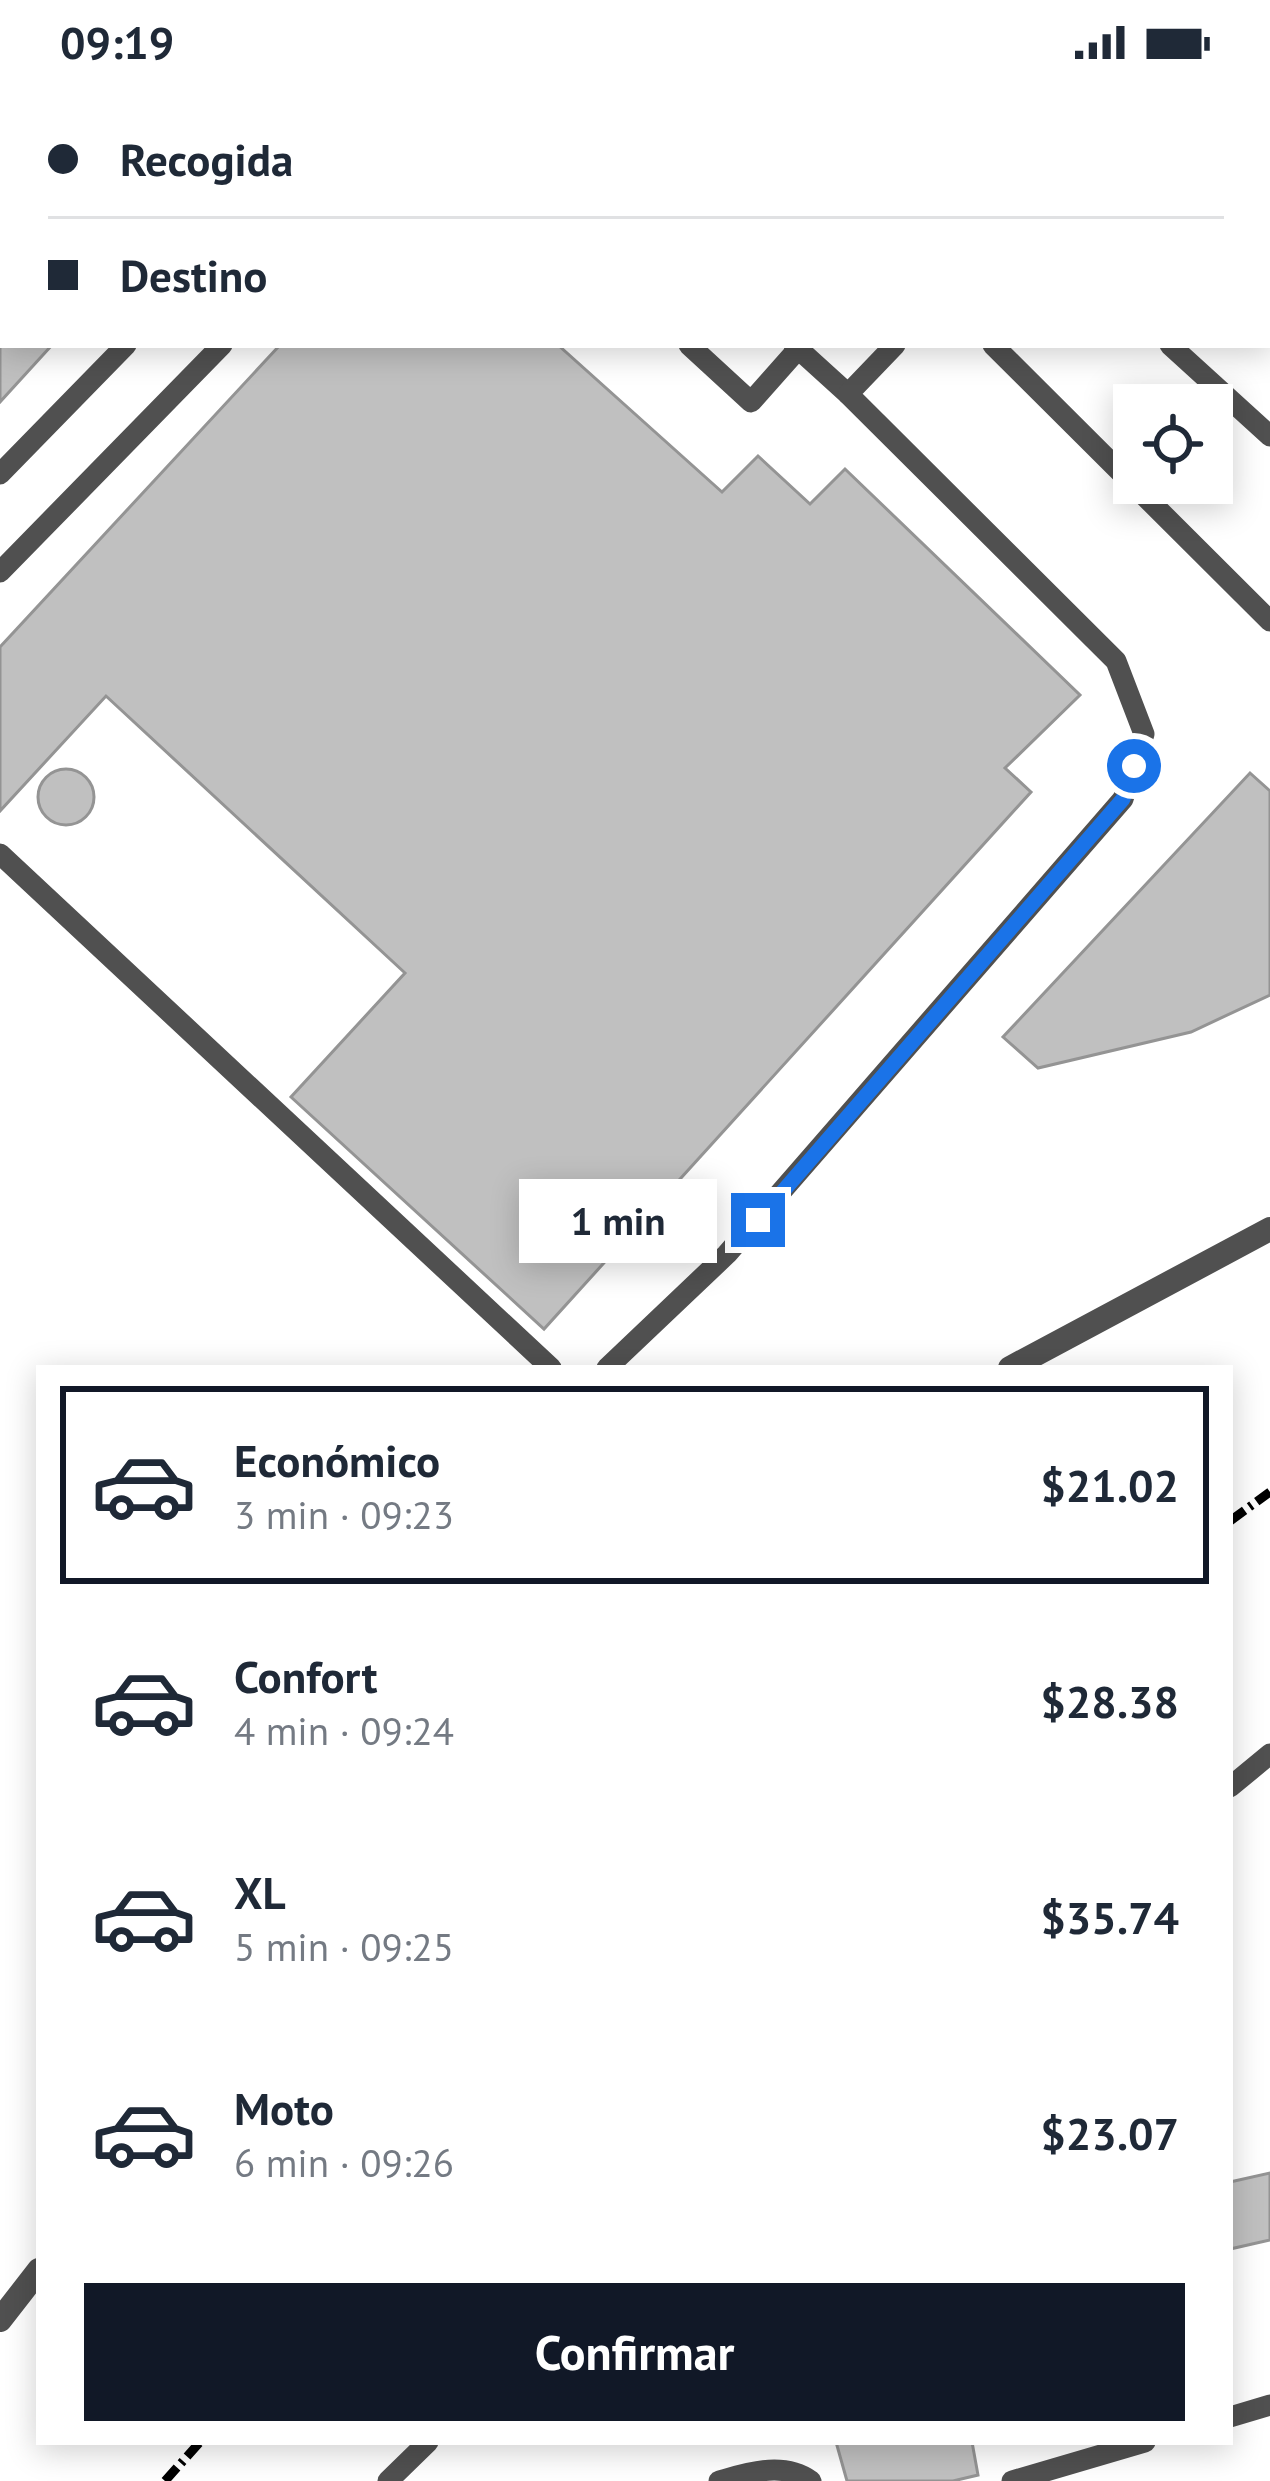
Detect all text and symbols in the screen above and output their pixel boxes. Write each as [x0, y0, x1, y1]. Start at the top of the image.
text: 09:19 [60, 13, 174, 71]
text: Recogida [120, 130, 293, 188]
text: Destino [120, 246, 267, 304]
map controls [1113, 384, 1233, 504]
button: locate [1113, 384, 1233, 504]
route start [1107, 739, 1161, 793]
callout: 1 min [518, 1178, 716, 1262]
route end [731, 1193, 785, 1247]
text: 1 min [570, 1195, 666, 1246]
icon: car [90, 1431, 198, 1539]
text: Económico [234, 1431, 440, 1489]
text: $21.02 [1040, 1456, 1179, 1514]
text: 3 min · 09:23 [234, 1489, 454, 1540]
icon: car [90, 1647, 198, 1755]
text: Confort [234, 1647, 377, 1705]
text: $28.38 [1040, 1672, 1179, 1730]
text: 4 min · 09:24 [234, 1705, 454, 1756]
icon: car [90, 1863, 198, 1971]
text: XL [234, 1863, 286, 1921]
text: $35.74 [1040, 1888, 1179, 1946]
text: 5 min · 09:25 [234, 1921, 454, 1972]
icon: car [90, 2079, 198, 2187]
text: Moto [234, 2079, 334, 2137]
text: $23.07 [1040, 2104, 1179, 2162]
text: 6 min · 09:26 [234, 2137, 454, 2188]
button: Confirmar [84, 2283, 1185, 2421]

